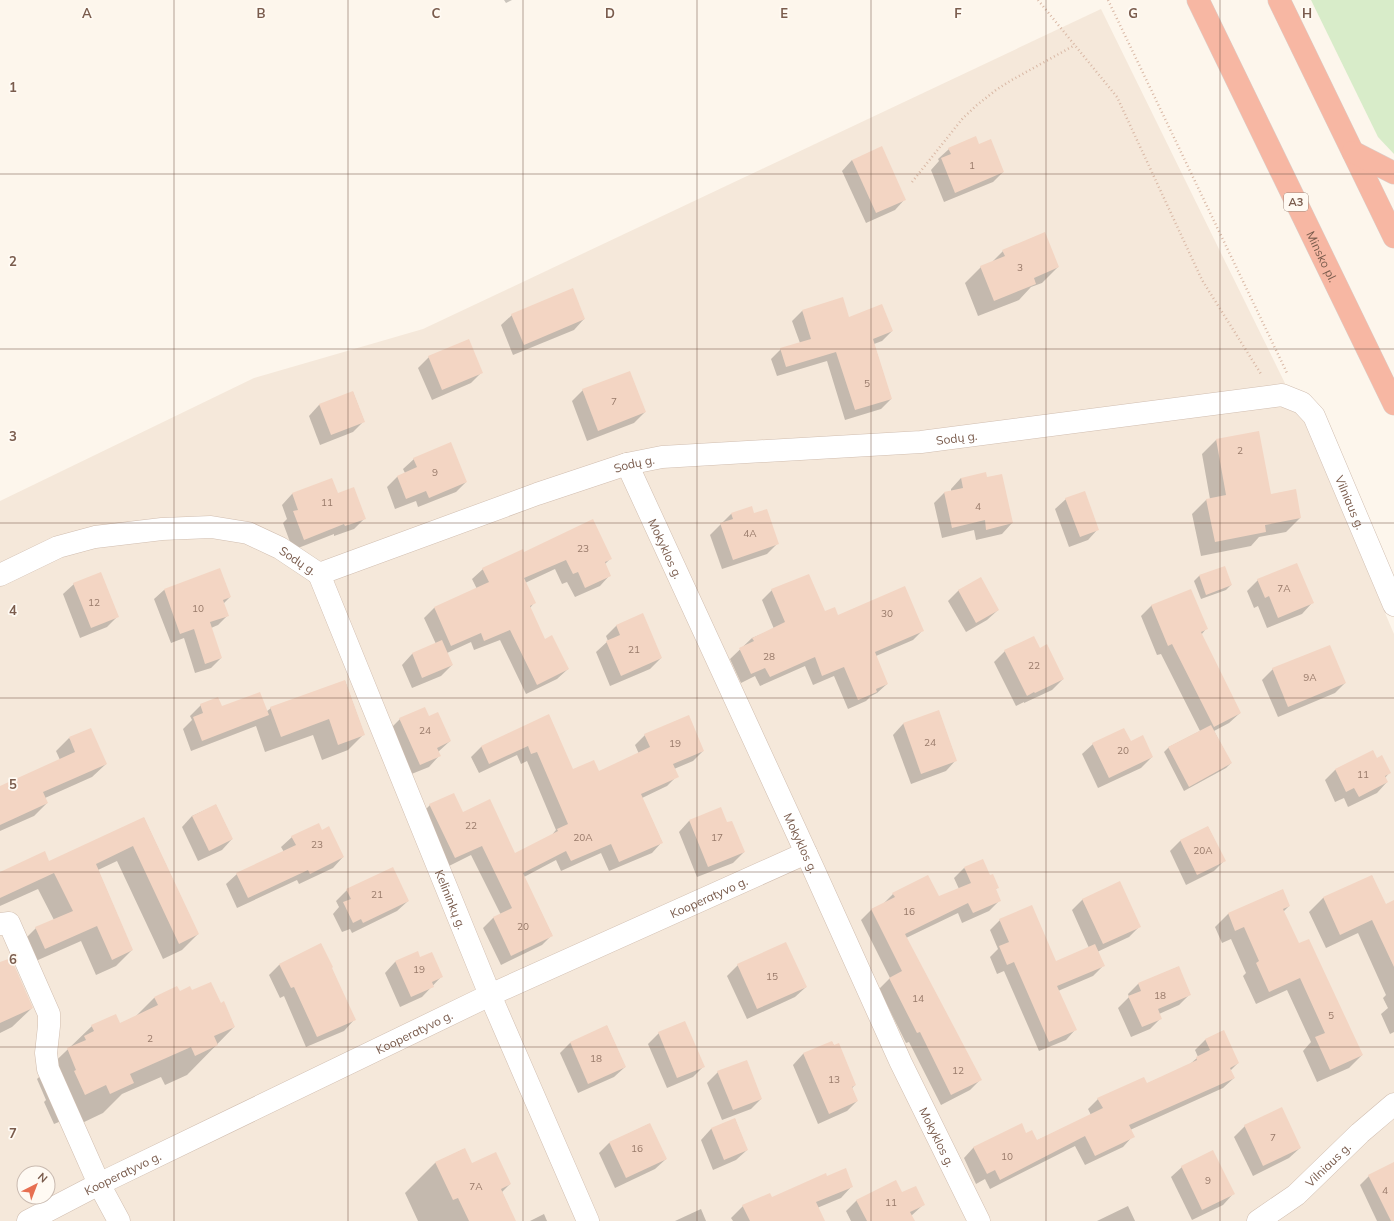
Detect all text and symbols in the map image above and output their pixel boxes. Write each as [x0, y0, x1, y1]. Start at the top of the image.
text: A [82, 5, 92, 21]
text: B [257, 5, 266, 21]
text: C [432, 5, 441, 21]
text: D [605, 5, 615, 21]
text: E [780, 5, 788, 21]
text: F [954, 5, 962, 21]
text: G [1128, 5, 1138, 21]
text: H [1302, 5, 1312, 21]
text: 1 [9, 79, 17, 95]
house number: 1 [969, 159, 975, 172]
road number: A3 [1284, 193, 1308, 211]
street label: Minsko pl. [1304, 228, 1341, 284]
text: 2 [9, 253, 17, 269]
house number: 3 [1017, 261, 1023, 274]
house number: 5 [864, 377, 870, 390]
house number: 7 [611, 395, 617, 408]
street label: Sodų g. [935, 427, 978, 447]
text: 3 [9, 428, 17, 444]
house number: 2 [1237, 444, 1243, 457]
street label: Sodų g. [611, 451, 656, 475]
house number: 9 [432, 466, 438, 479]
street label: Vilniaus g. [1332, 473, 1369, 531]
house number: 11 [321, 496, 333, 509]
house number: 4 [975, 500, 981, 513]
street label: Mokyklos g. [646, 516, 686, 581]
house number: 4A [743, 527, 757, 540]
street label: Sodų g. [277, 542, 320, 578]
house number: 23 [577, 542, 589, 555]
house number: 7A [1277, 582, 1291, 595]
house number: 12 [88, 596, 100, 609]
text: 4 [9, 602, 17, 618]
house number: 10 [192, 602, 204, 615]
house number: 30 [881, 607, 893, 620]
house number: 21 [628, 643, 640, 656]
house number: 28 [763, 650, 775, 663]
house number: 22 [1028, 659, 1040, 672]
house number: 9A [1303, 671, 1317, 684]
house number: 24 [419, 724, 431, 737]
house number: 24 [924, 736, 936, 749]
house number: 19 [669, 737, 681, 750]
house number: 20 [1117, 744, 1129, 757]
house number: 11 [1357, 768, 1369, 781]
text: 5 [9, 776, 17, 792]
street label: Mokyklos g. [781, 810, 822, 875]
house number: 22 [465, 819, 477, 832]
house number: 20A [573, 831, 593, 844]
house number: 17 [711, 831, 723, 844]
house number: 23 [311, 838, 323, 851]
house number: 20A [1193, 844, 1213, 857]
street label: Kelininkų g. [432, 867, 470, 931]
street label: Kooperatyvo g. [667, 873, 750, 921]
house number: 21 [371, 888, 383, 901]
house number: 16 [903, 905, 915, 918]
house number: 20 [517, 920, 529, 933]
text: 6 [9, 951, 17, 967]
house number: 19 [413, 963, 425, 976]
house number: 15 [766, 970, 778, 983]
house number: 18 [1154, 989, 1166, 1002]
house number: 14 [912, 992, 924, 1005]
street label: Kooperatyvo g. [373, 1007, 455, 1057]
house number: 5 [1328, 1009, 1334, 1022]
house number: 2 [147, 1032, 153, 1045]
house number: 18 [590, 1052, 602, 1065]
house number: 12 [952, 1064, 964, 1077]
house number: 13 [828, 1073, 840, 1086]
street label: Mokyklos g. [916, 1105, 958, 1169]
text: 7 [9, 1125, 17, 1141]
house number: 7 [1270, 1131, 1276, 1144]
street label: Vilniaus g. [1302, 1139, 1353, 1190]
house number: 16 [631, 1142, 643, 1155]
street label: Kooperatyvo g. [81, 1148, 163, 1198]
house number: 10 [1001, 1150, 1013, 1163]
north arrow [16, 1165, 56, 1205]
text: N [35, 1170, 50, 1186]
house number: 9 [1205, 1174, 1211, 1187]
house number: 7A [469, 1180, 483, 1193]
house number: 4 [1382, 1184, 1388, 1197]
house number: 11 [885, 1196, 897, 1209]

